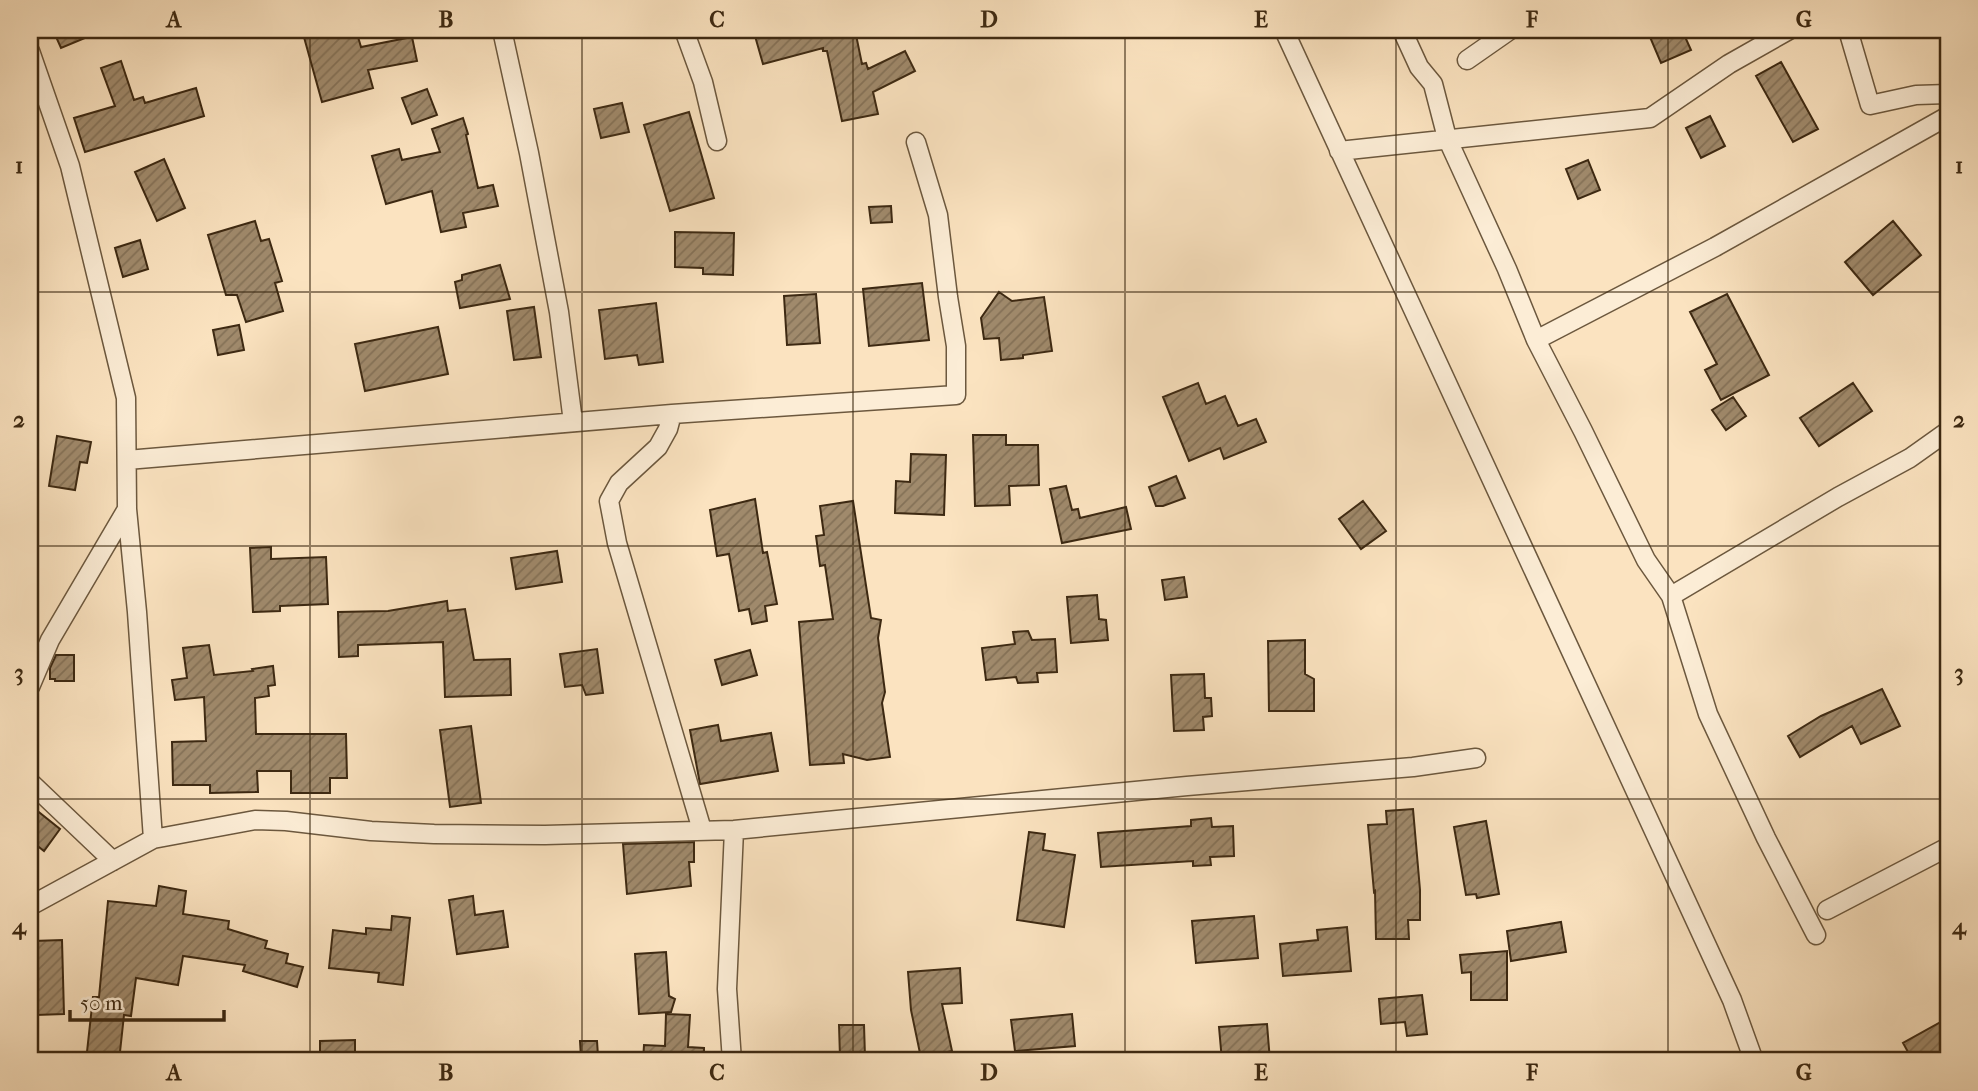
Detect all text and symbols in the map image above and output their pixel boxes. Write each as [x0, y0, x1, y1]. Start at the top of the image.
text: A [165, 6, 183, 33]
text: B [439, 6, 454, 33]
text: C [709, 6, 725, 33]
text: D [980, 6, 998, 33]
text: E [1254, 6, 1268, 33]
text: F [1525, 6, 1539, 33]
text: G [1796, 6, 1812, 33]
text: 1 [15, 152, 23, 179]
text: 1 [1955, 152, 1963, 179]
text: 2 [13, 406, 25, 433]
text: 2 [1953, 406, 1965, 433]
text: 3 [14, 659, 24, 686]
text: 3 [1954, 659, 1964, 686]
text: 4 [11, 913, 27, 940]
text: 4 [1951, 913, 1967, 940]
scale bar [70, 979, 224, 1023]
text: 50 m [80, 991, 123, 1015]
text: A [165, 1059, 183, 1086]
text: B [439, 1059, 454, 1086]
text: C [709, 1059, 725, 1086]
text: D [980, 1059, 998, 1086]
text: E [1254, 1059, 1268, 1086]
text: F [1525, 1059, 1539, 1086]
text: G [1796, 1059, 1812, 1086]

